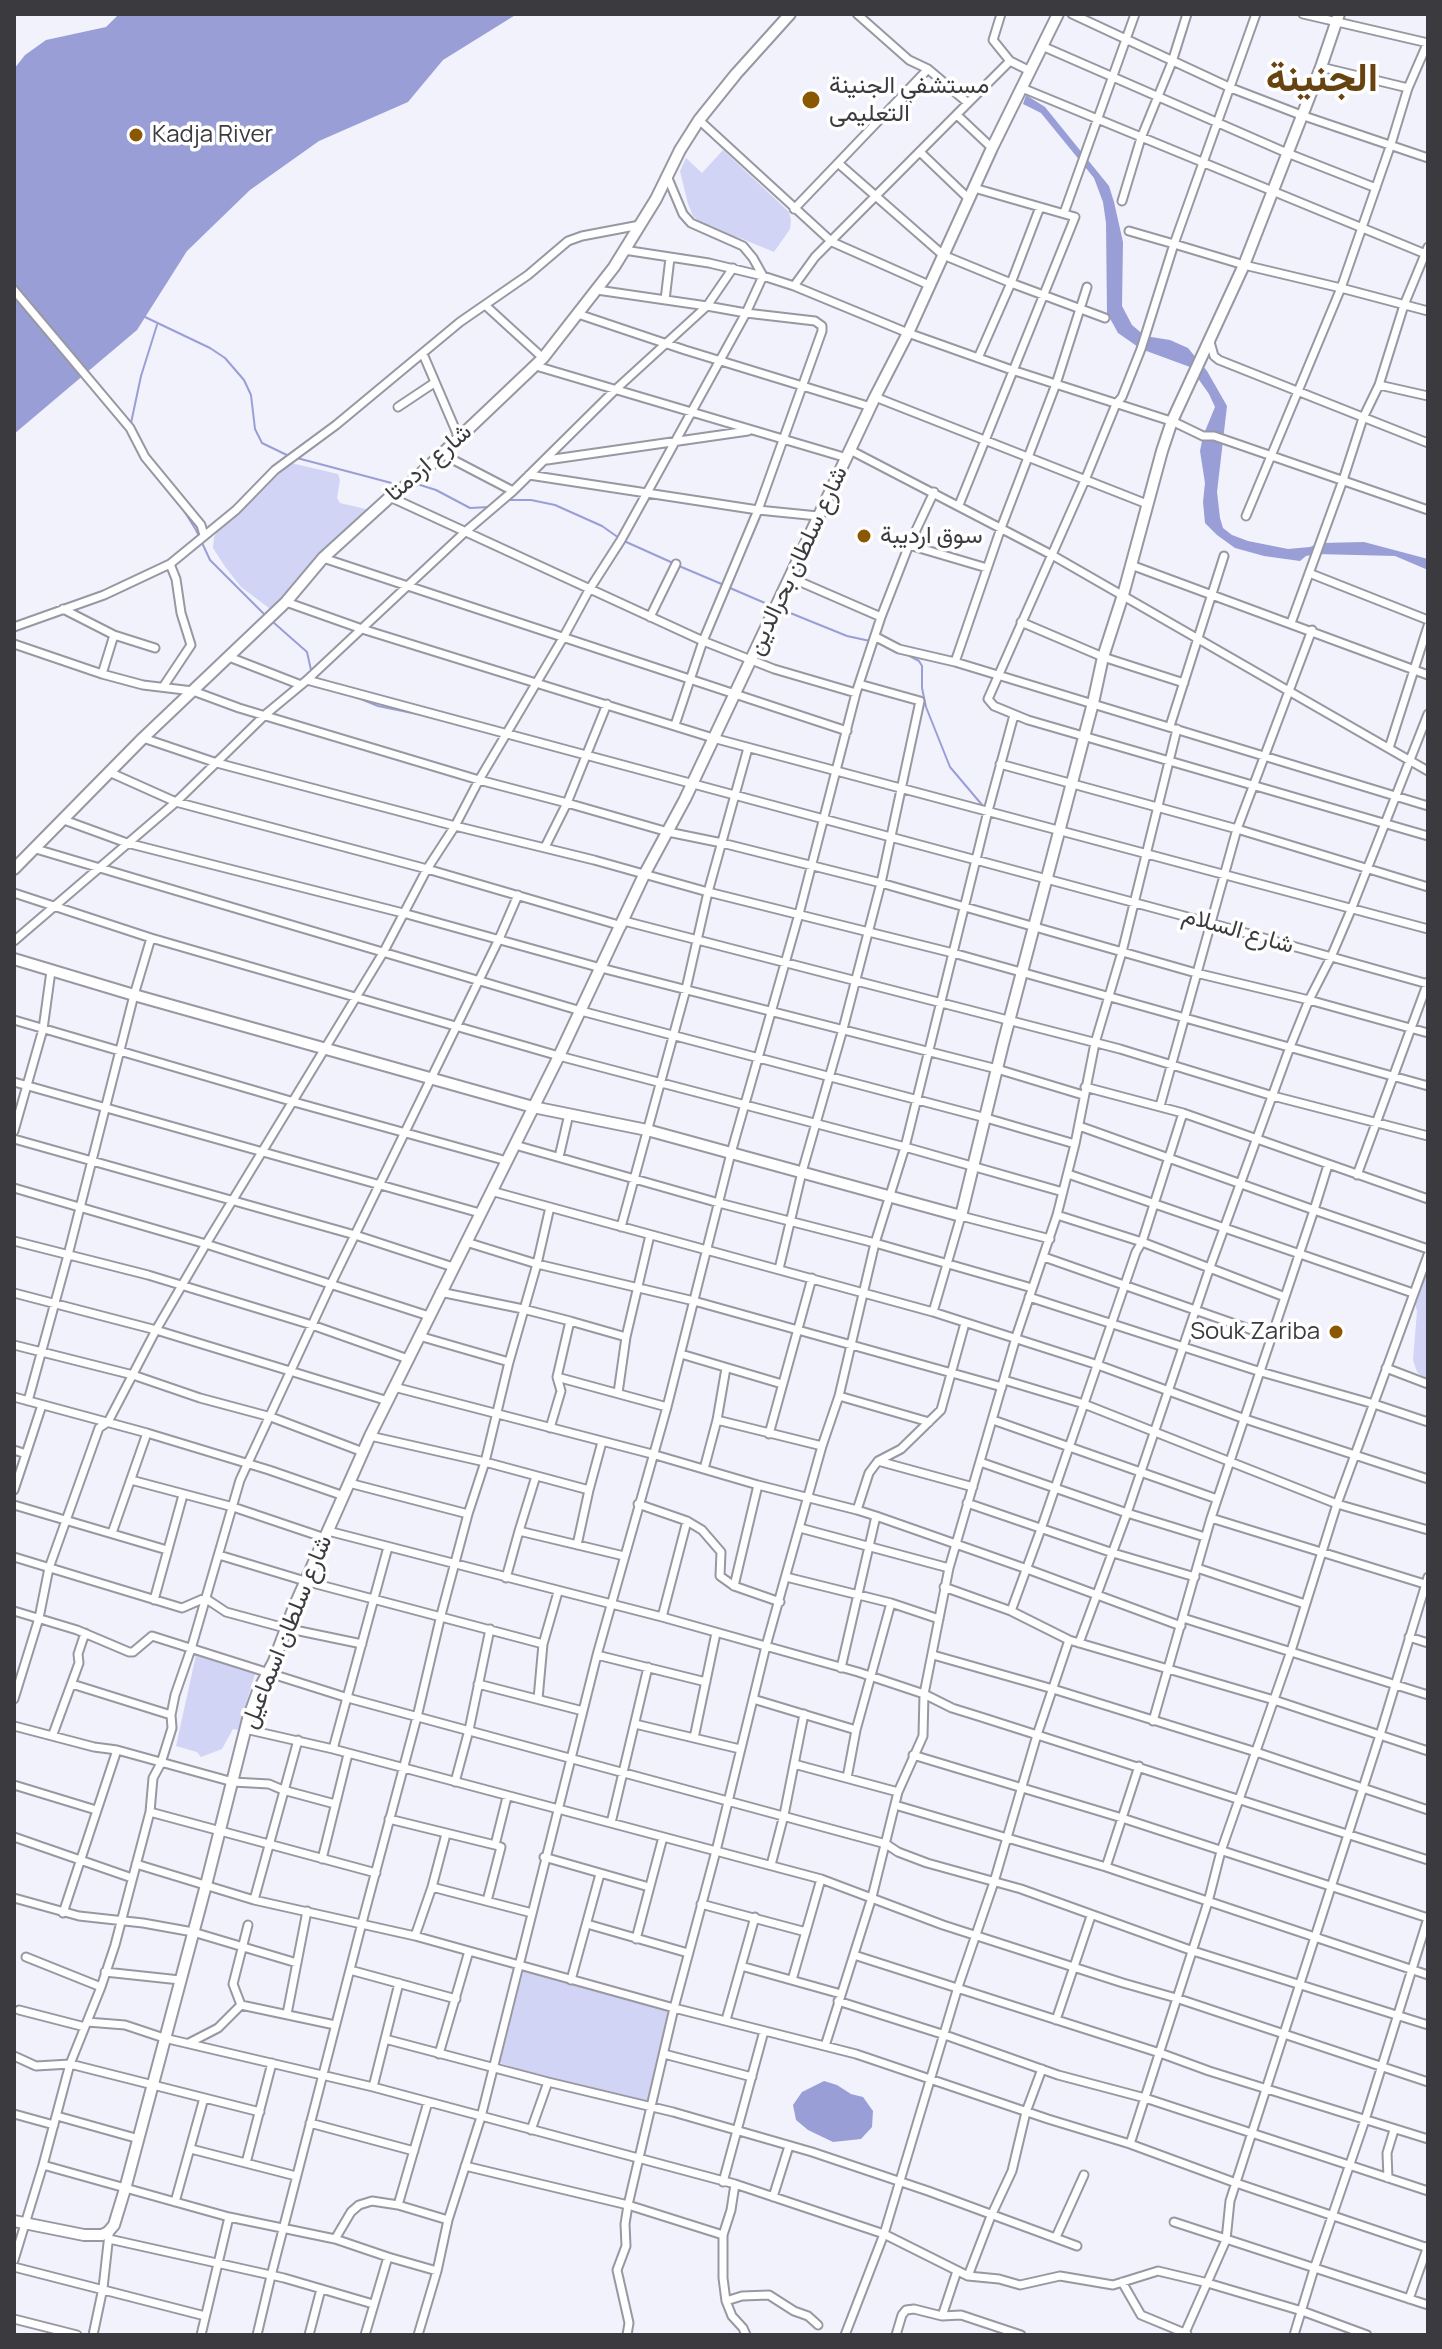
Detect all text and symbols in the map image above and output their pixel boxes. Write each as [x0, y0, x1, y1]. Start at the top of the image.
district label: الجنينة [1266, 56, 1378, 104]
place label: مستشفي الجنينة التعليمى [829, 72, 989, 128]
marker: مستشفي الجنينة التعليمى [800, 89, 822, 111]
place label: Kadja River [152, 121, 273, 149]
marker: Kadja River [127, 126, 145, 144]
street label: شارع اردمتا [380, 418, 478, 508]
street label: شارع سلطان بحرالدين [742, 462, 854, 660]
place label: سوق ارديبة [880, 522, 983, 550]
marker: سوق ارديبة [855, 527, 873, 545]
street label: شارع السلام [1179, 901, 1297, 961]
place label: Souk Zariba [1190, 1318, 1320, 1346]
marker: Souk Zariba [1327, 1323, 1345, 1341]
street label: شارع سلطان اسماعيل [235, 1531, 339, 1733]

